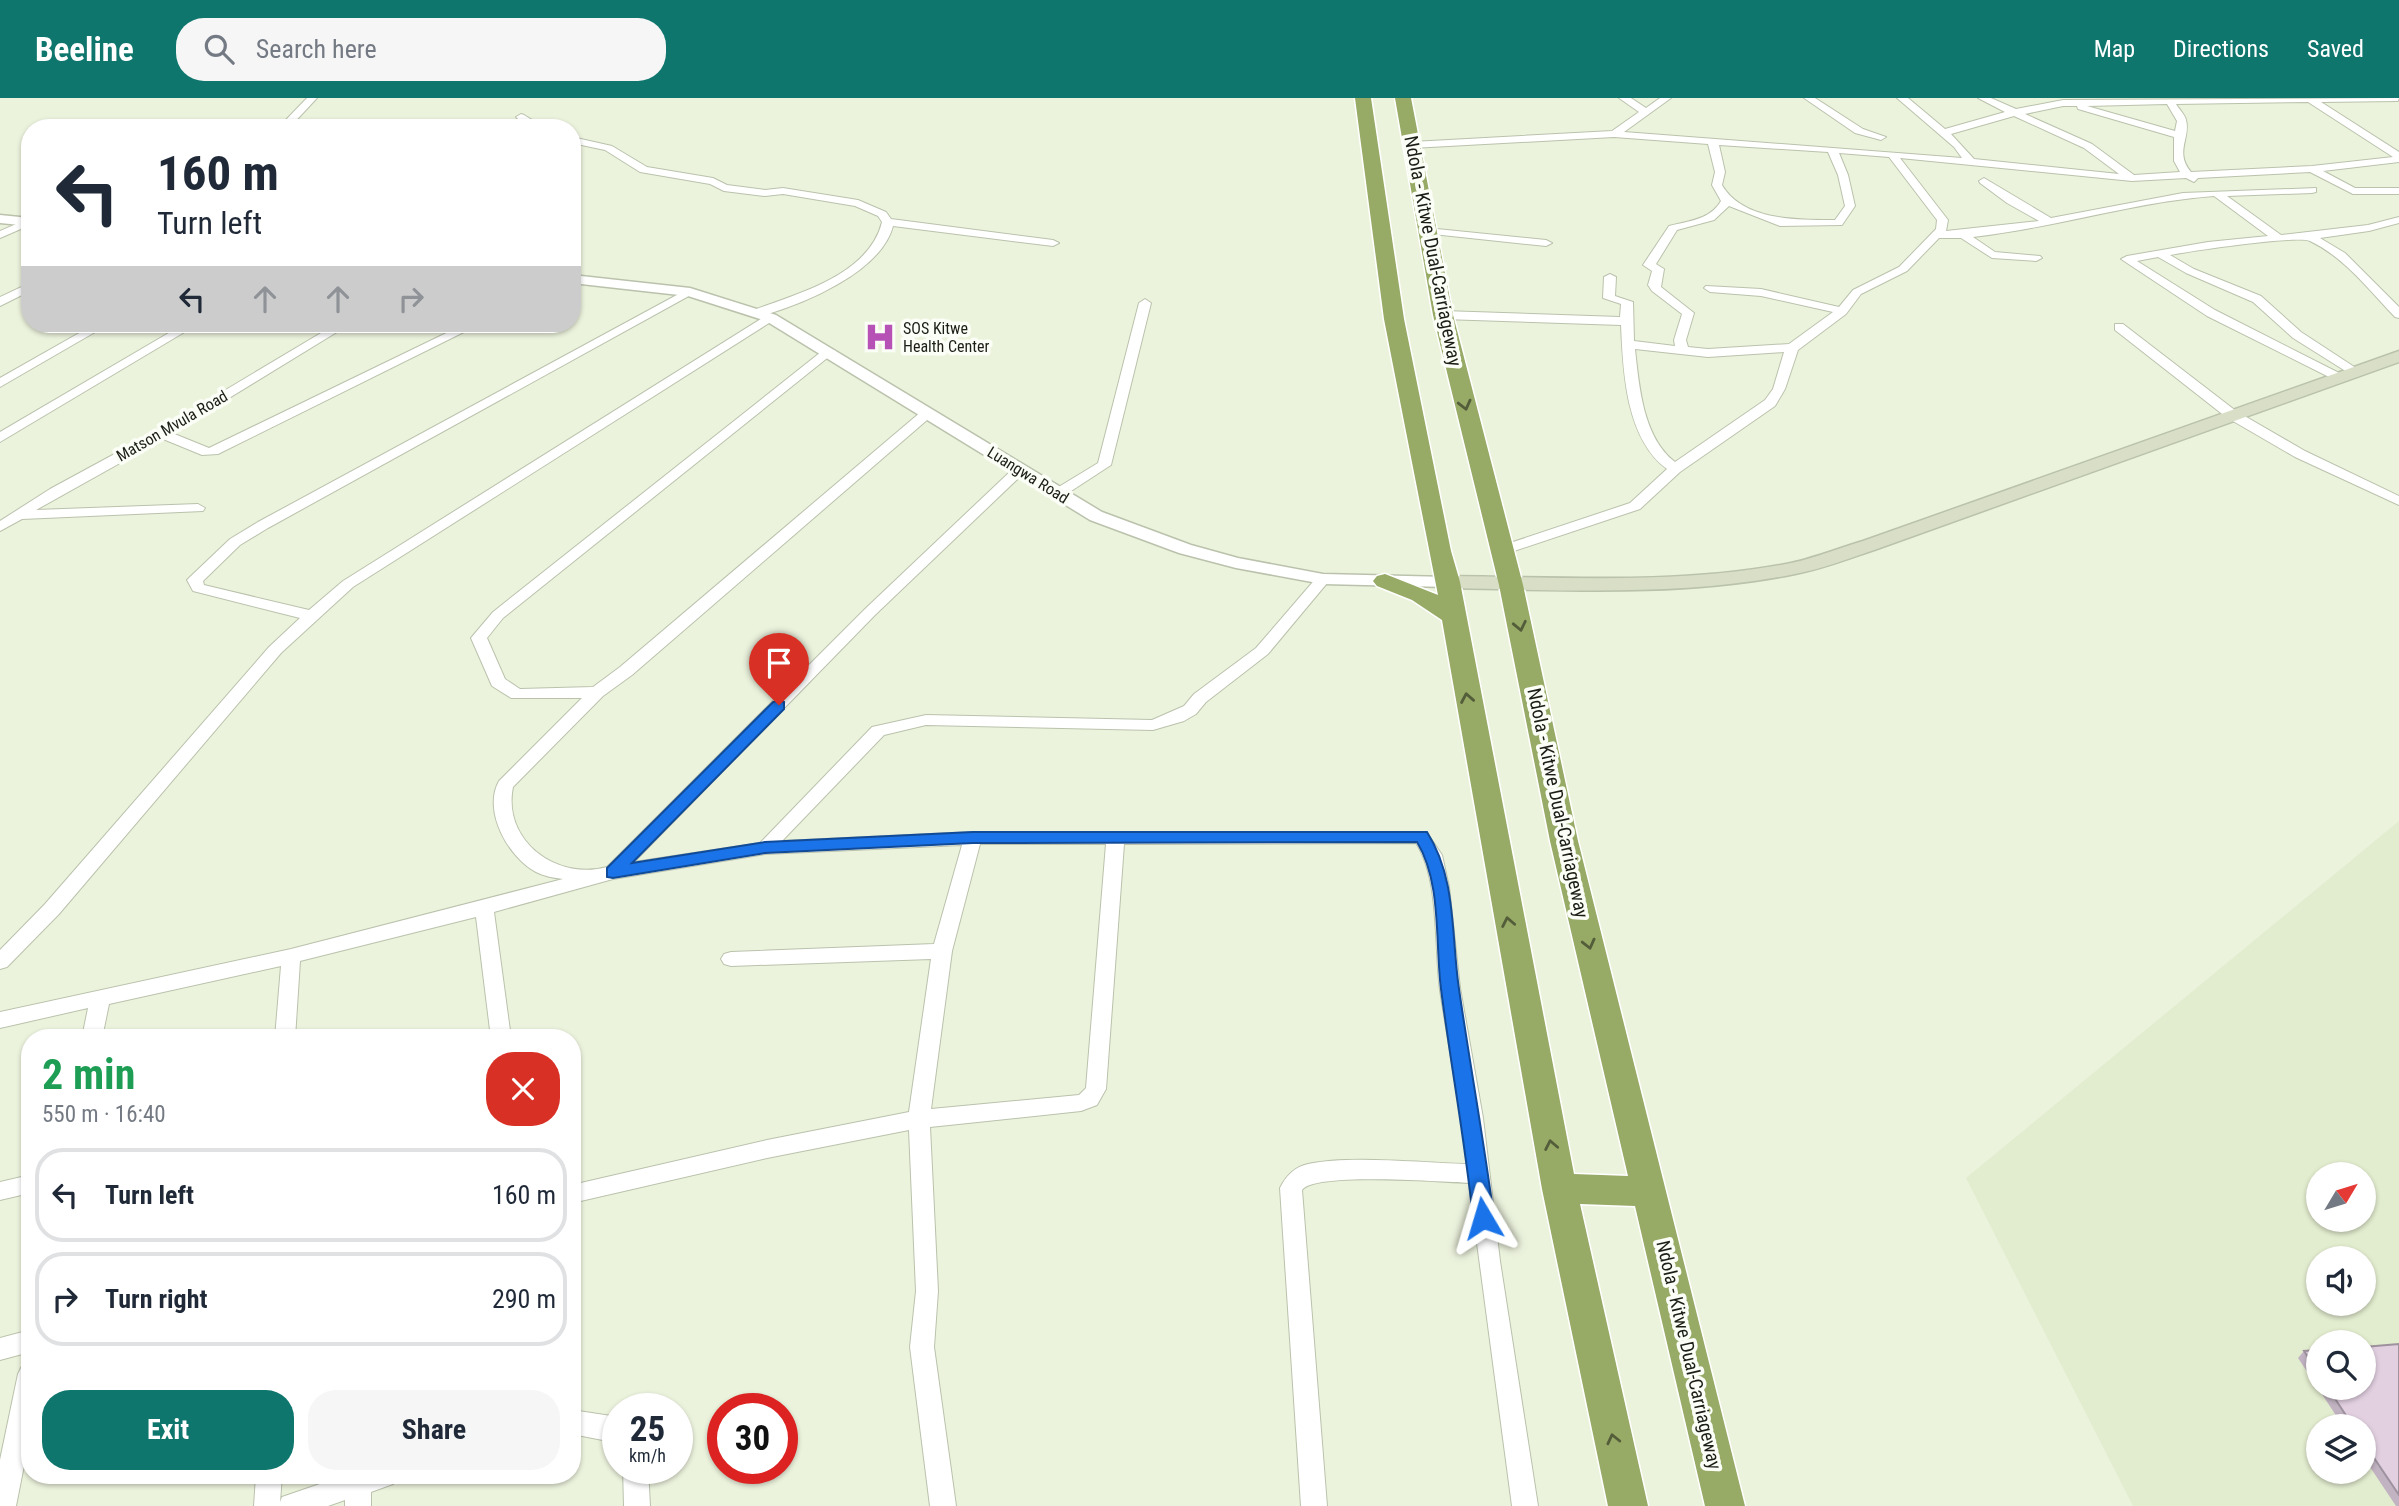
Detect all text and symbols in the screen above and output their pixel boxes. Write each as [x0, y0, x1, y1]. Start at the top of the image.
search box [176, 18, 666, 81]
text: Beeline [35, 30, 134, 69]
icon: search [200, 30, 238, 68]
text: Search here [256, 34, 377, 64]
text: Map [2094, 35, 2135, 63]
text: Directions [2173, 35, 2269, 63]
text: Saved [2307, 35, 2364, 63]
street label: Ndola - Kitwe Dual-Carriageway [1399, 134, 1467, 368]
text: 160 m [157, 145, 279, 202]
icon: left [42, 147, 133, 238]
text: Turn left [157, 204, 262, 242]
icon: left [173, 280, 211, 318]
icon: ahead [246, 280, 284, 318]
icon: ahead [319, 280, 357, 318]
icon: right [392, 280, 430, 318]
place label: SOS Kitwe Health Center [903, 319, 989, 356]
hospital icon: SOS Kitwe Health Center [863, 320, 897, 354]
street label: Matson Mvula Road [113, 387, 231, 465]
one-way arrow [1457, 399, 1471, 411]
street label: Luangwa Road [984, 443, 1072, 507]
one-way arrow [1511, 620, 1526, 632]
pin [749, 633, 809, 705]
icon: arrive [760, 644, 798, 682]
street label: Ndola - Kitwe Dual-Carriageway [1522, 686, 1594, 920]
one-way arrow [1461, 692, 1476, 704]
one-way arrow [1502, 916, 1517, 928]
one-way arrow [1581, 938, 1595, 950]
text: 2 min [42, 1050, 135, 1099]
button: close [486, 1052, 560, 1126]
text: 550 m · 16:40 [42, 1101, 166, 1128]
one-way arrow [1544, 1139, 1559, 1151]
north arrow [2306, 1162, 2376, 1232]
map controls [2306, 1162, 2376, 1484]
icon: left [46, 1176, 84, 1214]
text: Turn left [105, 1180, 194, 1210]
text: 160 m [492, 1180, 556, 1210]
position arrow [1446, 1181, 1520, 1255]
street label: Ndola - Kitwe Dual-Carriageway [1651, 1238, 1727, 1472]
button: sound [2306, 1246, 2376, 1316]
icon: right [46, 1280, 84, 1318]
text: Turn right [105, 1284, 207, 1314]
text: 290 m [492, 1284, 556, 1314]
button: search [2306, 1330, 2376, 1400]
button: Exit [42, 1390, 294, 1470]
button: Share [308, 1390, 560, 1470]
speed limit sign: 30 [707, 1393, 798, 1484]
text: 25 [630, 1409, 665, 1450]
button: layers [2306, 1414, 2376, 1484]
one-way arrow [1607, 1434, 1621, 1446]
text: km/h [629, 1445, 666, 1466]

